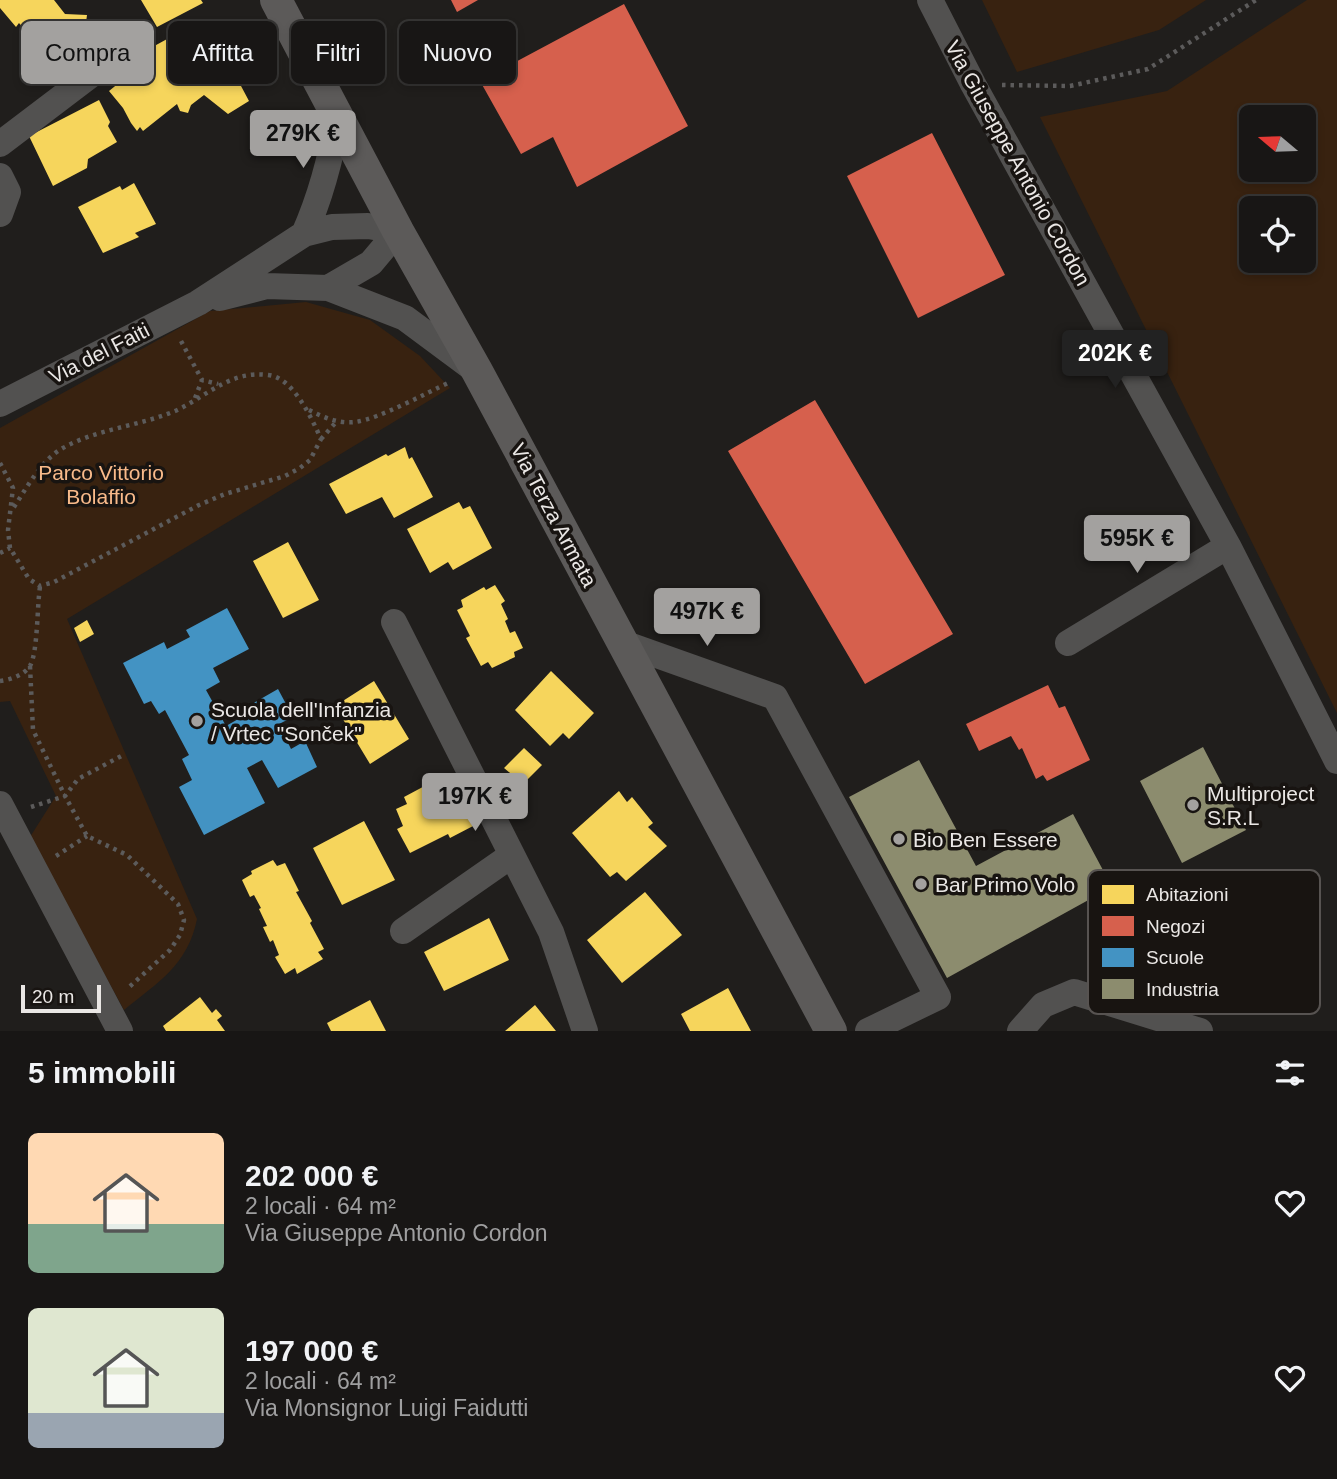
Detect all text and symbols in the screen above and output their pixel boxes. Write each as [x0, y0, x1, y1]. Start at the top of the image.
chip: Compra [21, 21, 154, 84]
chip: Affitta [168, 21, 277, 84]
chip: Filtri [291, 21, 385, 84]
chip: Nuovo [399, 21, 516, 84]
street label: Via Giuseppe Antonio Cordon [941, 37, 1095, 289]
north arrow [1239, 105, 1316, 182]
map controls [1239, 105, 1316, 273]
pin: 279K € [246, 110, 360, 170]
text: 279K € [266, 120, 340, 146]
button: locate [1239, 196, 1316, 273]
street label: Via del Faiti [45, 318, 153, 388]
pin: 202K € [1058, 330, 1172, 390]
text: 202K € [1078, 340, 1152, 366]
street label: Via Terza Armata [506, 439, 602, 591]
park label: Parco Vittorio Bolaffio [38, 461, 164, 508]
pin: 595K € [1080, 516, 1194, 575]
text: 595K € [1100, 525, 1174, 551]
pin: 497K € [650, 588, 764, 648]
text: 497K € [670, 598, 744, 624]
place label: Scuola dell'Infanzia / Vrtec "Sonček" [211, 698, 392, 745]
marker: Scuola dell'Infanzia / Vrtec "Sonček" [189, 713, 205, 729]
pin: 197K € [418, 774, 532, 833]
place label: Multiproject S.R.L [1207, 782, 1315, 829]
text: 197K € [438, 783, 512, 809]
marker: Multiproject S.R.L [1185, 797, 1201, 813]
place label: Bio Ben Essere [913, 828, 1058, 851]
marker: Bio Ben Essere [891, 831, 907, 847]
legend [1088, 870, 1320, 1014]
place label: Bar Primo Volo [935, 873, 1075, 896]
marker: Bar Primo Volo [913, 876, 929, 892]
text: Abitazioni [1146, 884, 1228, 905]
text: Negozi [1146, 916, 1205, 937]
text: Scuole [1146, 947, 1204, 968]
text: Industria [1146, 979, 1219, 1000]
scale bar [21, 982, 102, 1014]
text: 20 m [32, 986, 74, 1007]
icon: filters [1271, 1054, 1309, 1092]
text: 5 immobili [28, 1056, 176, 1089]
text: 202 000 € [245, 1159, 378, 1192]
icon: home [84, 1161, 168, 1245]
icon: heart [1271, 1184, 1309, 1222]
text: 2 locali · 64 m² [245, 1193, 396, 1219]
text: Via Giuseppe Antonio Cordon [245, 1220, 548, 1246]
text: 197 000 € [245, 1334, 378, 1367]
icon: home [84, 1336, 168, 1420]
icon: heart [1271, 1359, 1309, 1397]
text: 2 locali · 64 m² [245, 1368, 396, 1394]
text: Via Monsignor Luigi Faidutti [245, 1395, 528, 1421]

